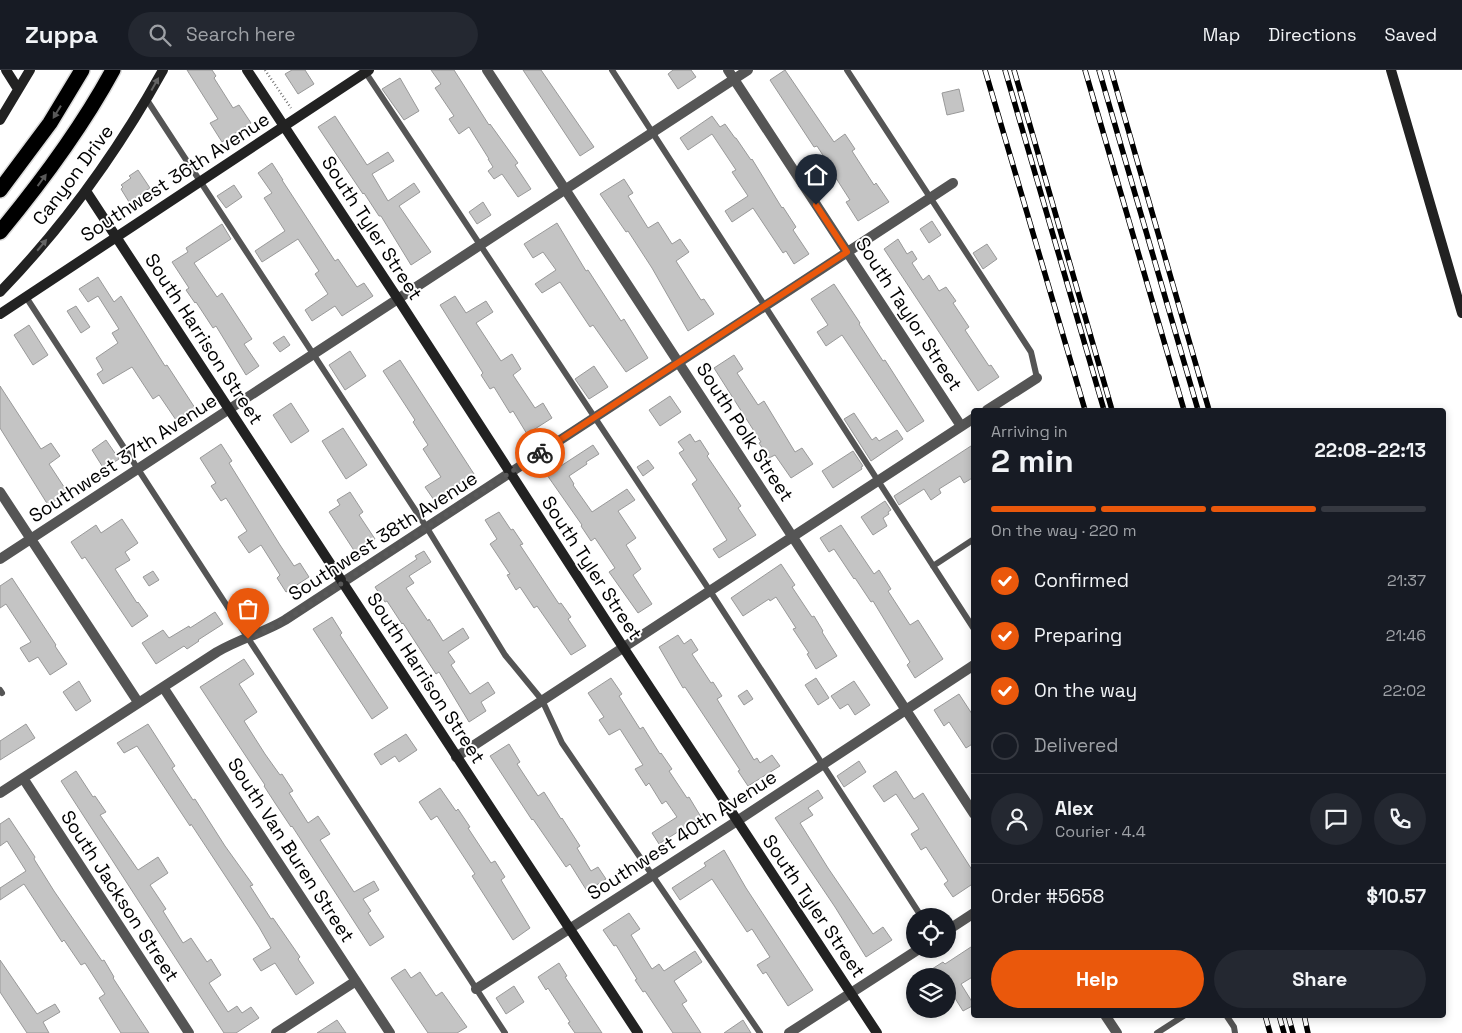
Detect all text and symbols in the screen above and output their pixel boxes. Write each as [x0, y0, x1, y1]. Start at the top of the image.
search box [128, 12, 478, 57]
text: Zuppa [25, 19, 98, 50]
icon: search [146, 21, 174, 49]
text: Search here [186, 22, 295, 47]
text: Map [1203, 23, 1240, 46]
text: Directions [1268, 23, 1357, 46]
text: Saved [1385, 23, 1437, 46]
one-way arrow [151, 77, 160, 91]
one-way arrow [52, 105, 61, 118]
street label: Southwest 36th Avenue [76, 107, 274, 247]
street label: Canyon Drive [27, 120, 119, 230]
street label: South Tyler Street [316, 151, 428, 305]
pin [795, 154, 837, 205]
icon: home [802, 161, 830, 189]
one-way arrow [37, 173, 47, 187]
street label: South Taylor Street [850, 232, 968, 396]
one-way arrow [36, 239, 47, 251]
street label: South Harrison Street [139, 249, 269, 429]
street label: South Polk Street [691, 358, 799, 506]
street label: Southwest 37th Avenue [24, 388, 222, 528]
text: Arriving in [991, 421, 1068, 442]
courier [515, 428, 565, 478]
text: 22:08–22:13 [1315, 438, 1426, 463]
icon: bike [526, 439, 554, 467]
text: 2 min [991, 441, 1074, 481]
street label: Southwest 38th Avenue [284, 465, 482, 607]
street label: South Tyler Street [536, 491, 648, 645]
text: On the way · 220 m [991, 520, 1137, 541]
icon: check [991, 567, 1019, 595]
text: Confirmed [1034, 568, 1129, 593]
text: 21:37 [1387, 570, 1426, 591]
pin [227, 588, 269, 639]
street label: South Harrison Street [361, 588, 491, 768]
icon: bag [234, 595, 262, 623]
icon: check [991, 622, 1019, 650]
text: Preparing [1034, 623, 1122, 648]
text: 21:46 [1386, 625, 1426, 646]
icon: check [991, 677, 1019, 705]
text: On the way [1034, 678, 1137, 703]
text: 22:02 [1383, 680, 1426, 701]
text: Delivered [1034, 733, 1119, 758]
street label: South Van Buren Street [222, 753, 360, 947]
street label: Southwest 40th Avenue [582, 764, 782, 906]
button: person [991, 793, 1043, 845]
button: chat [1310, 793, 1362, 845]
button: phone [1374, 793, 1426, 845]
text: Alex [1055, 796, 1094, 821]
street label: South Jackson Street [55, 806, 185, 986]
text: Courier · 4.4 [1055, 821, 1146, 842]
street label: South Tyler Street [757, 830, 871, 982]
text: Order #5658 [991, 884, 1104, 909]
text: $10.57 [1366, 884, 1426, 909]
map controls [906, 908, 956, 1018]
button: locate [906, 908, 956, 958]
button: Help [991, 950, 1204, 1008]
button: Share [1214, 950, 1426, 1008]
button: layers [906, 968, 956, 1018]

